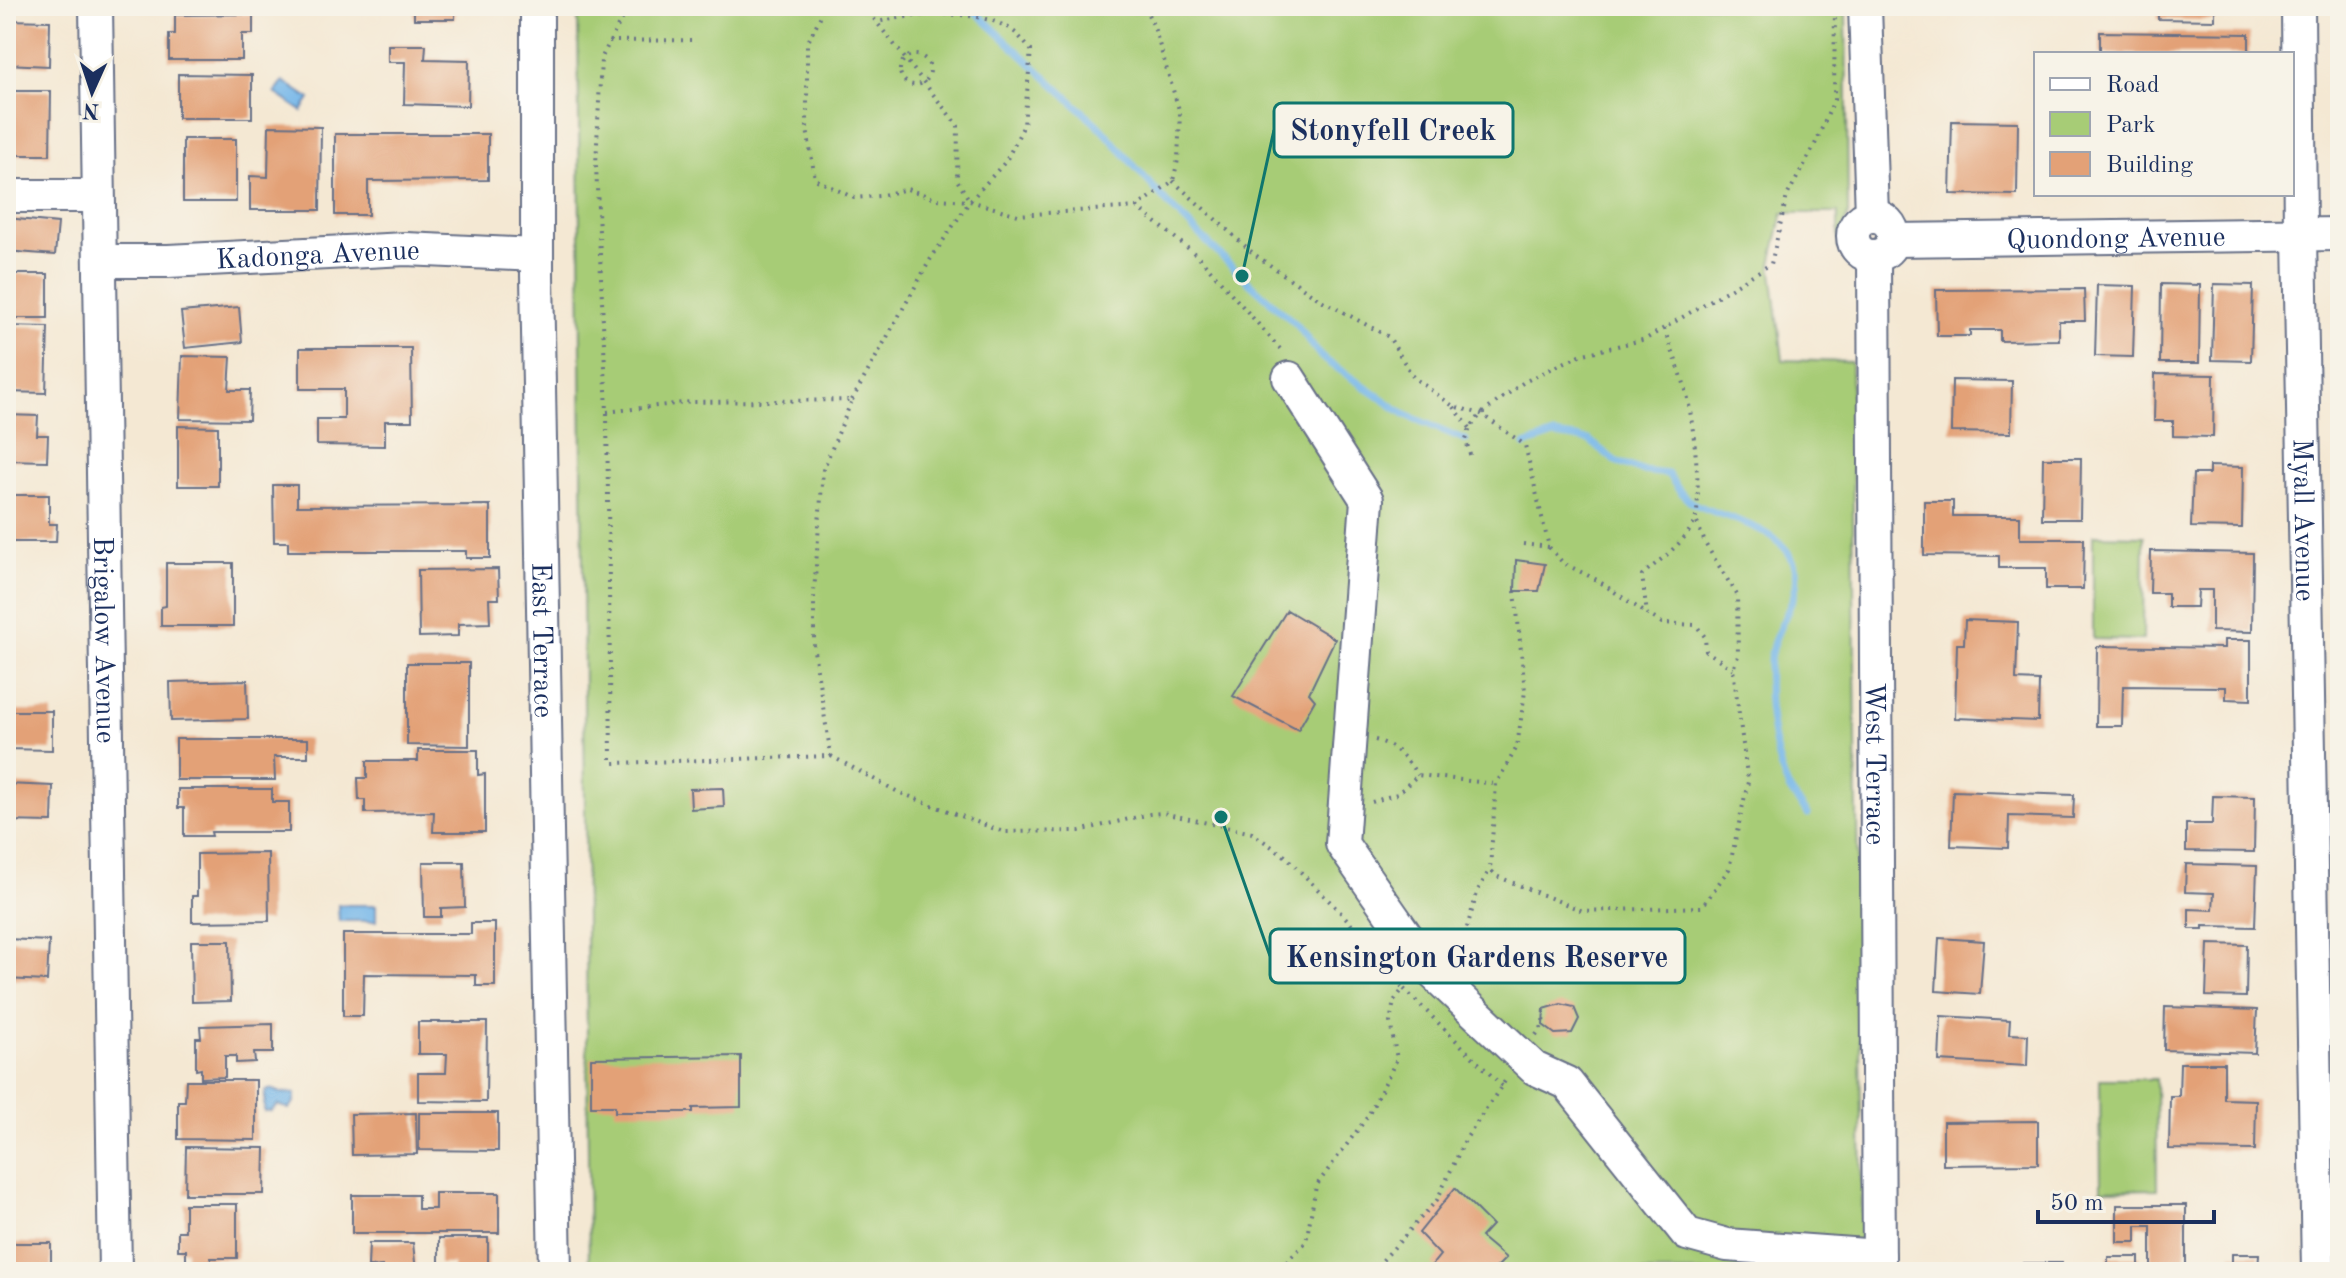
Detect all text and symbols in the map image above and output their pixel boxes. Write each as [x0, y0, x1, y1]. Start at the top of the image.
north arrow [52, 52, 132, 132]
legend [2034, 52, 2294, 196]
text: Road [2106, 74, 2159, 98]
text: N [82, 99, 100, 121]
callout: Stonyfell Creek [1274, 103, 1513, 157]
text: Park [2106, 114, 2155, 138]
text: Stonyfell Creek [1290, 117, 1496, 147]
text: Building [2106, 154, 2193, 178]
street label: Quondong Avenue [2006, 225, 2226, 255]
street label: Kadonga Avenue [215, 238, 420, 276]
street label: Myall Avenue [2287, 438, 2317, 602]
street label: Brigalow Avenue [87, 536, 118, 744]
street label: East Terrace [525, 562, 556, 718]
street label: West Terrace [1859, 683, 1888, 845]
callout: Kensington Gardens Reserve [1270, 929, 1685, 983]
text: Kensington Gardens Reserve [1286, 944, 1668, 974]
scale bar [2038, 1174, 2214, 1224]
text: 50 m [2050, 1192, 2104, 1216]

